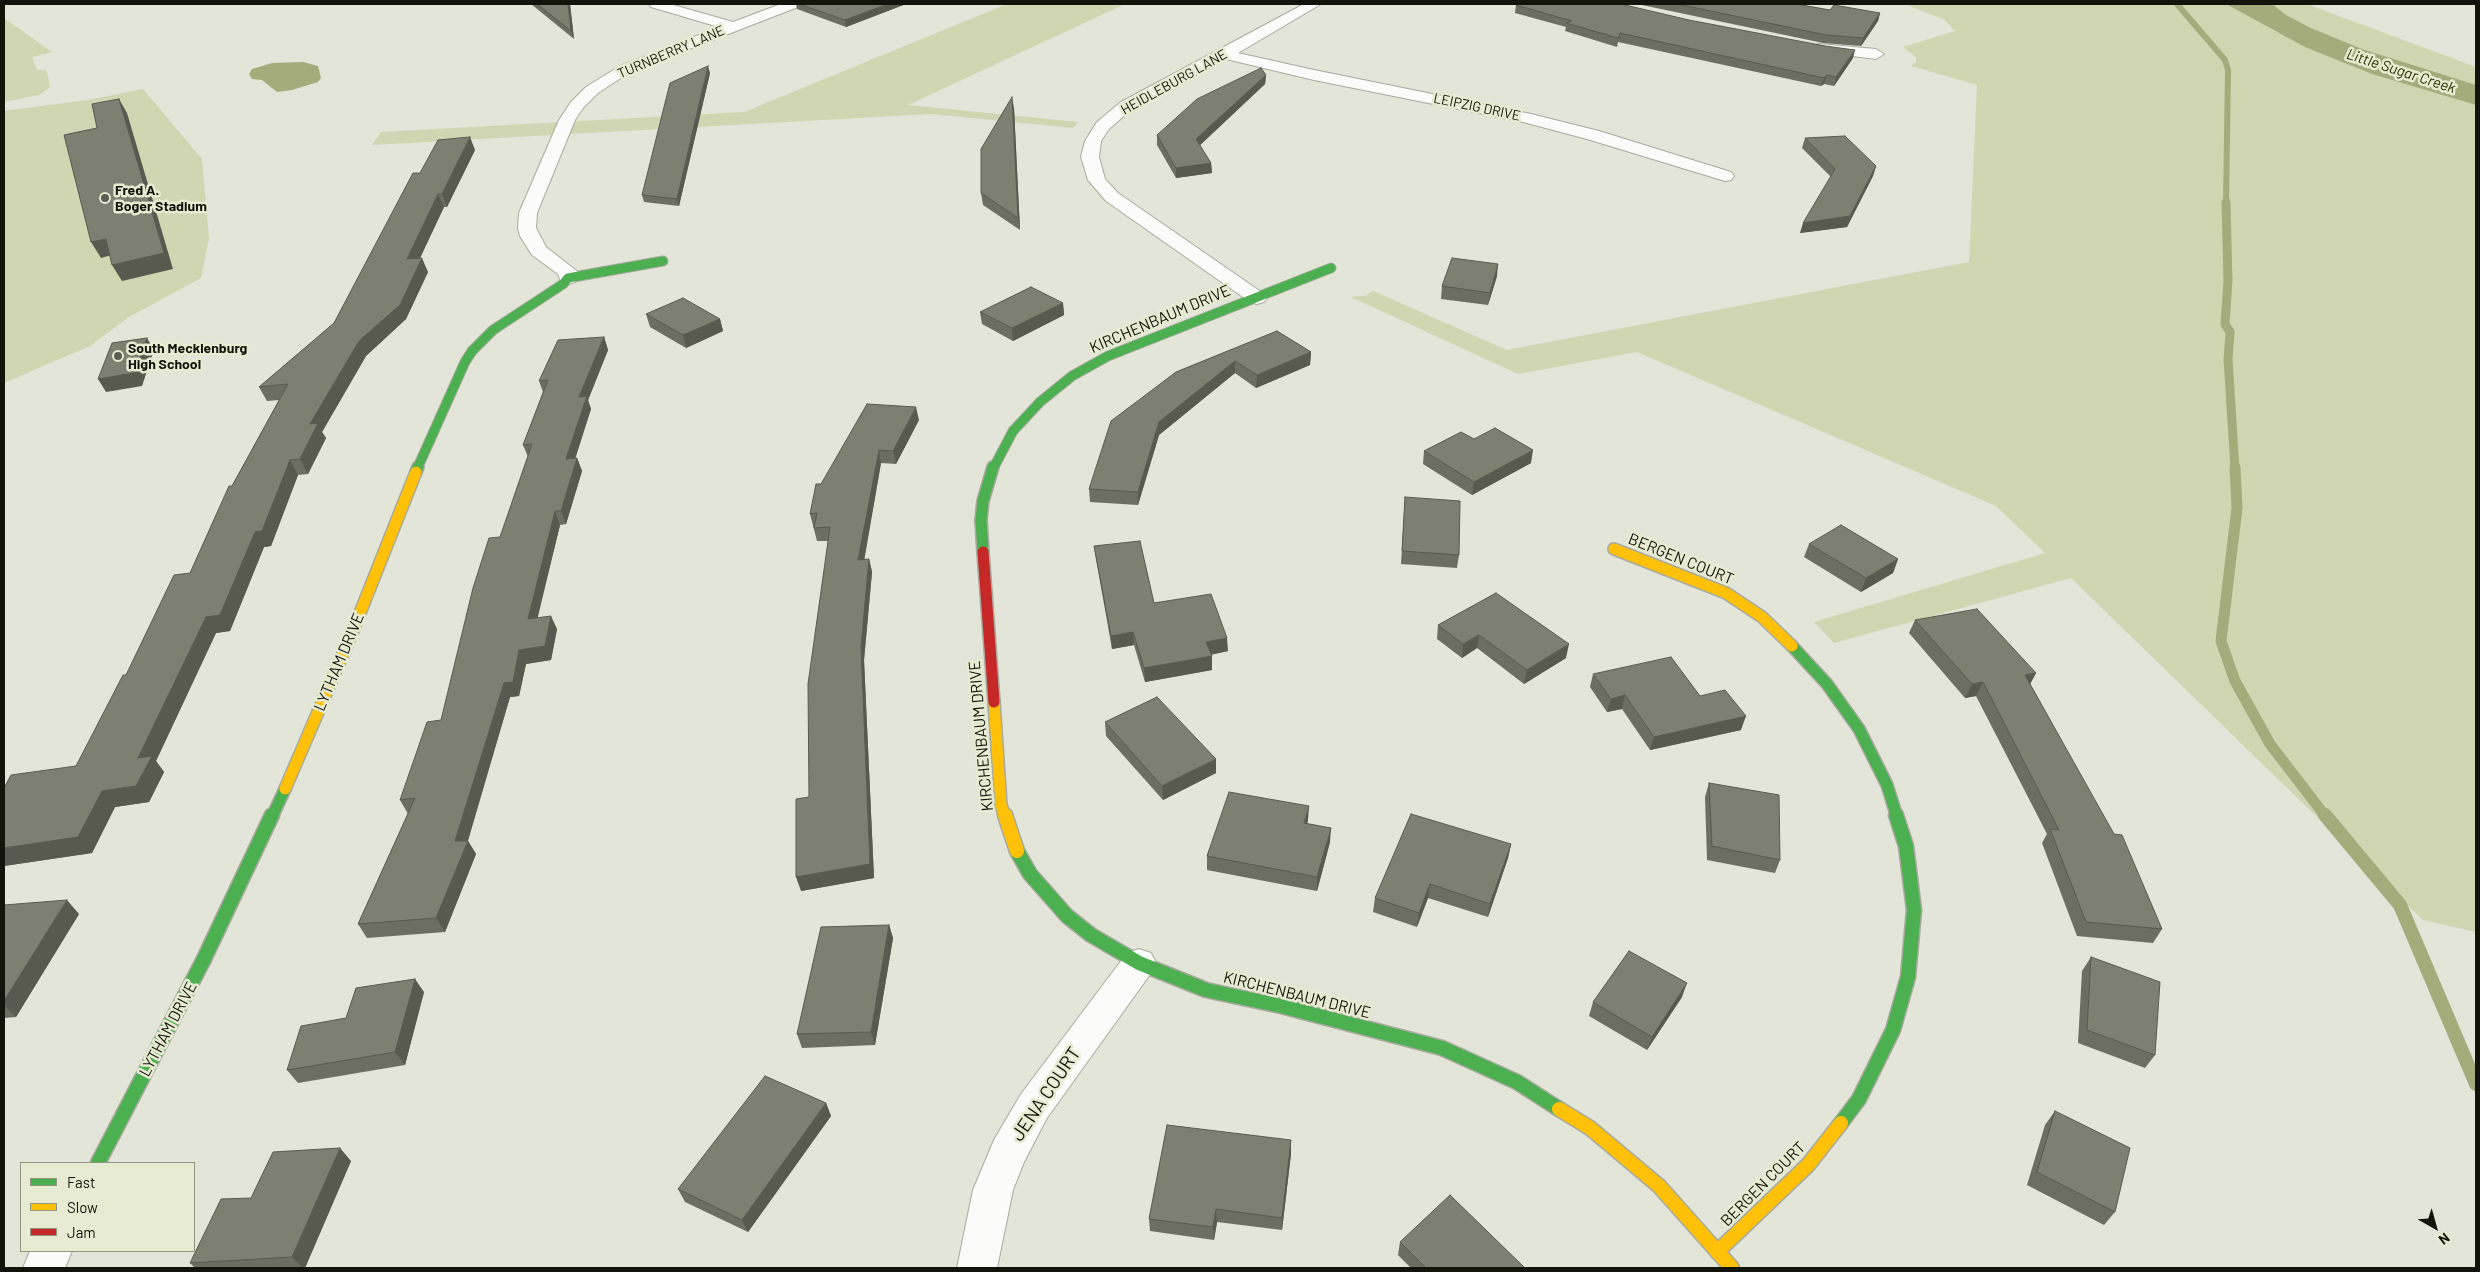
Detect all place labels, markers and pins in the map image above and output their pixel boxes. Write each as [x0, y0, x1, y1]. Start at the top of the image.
place label: Fred A. Boger Stadium [115, 182, 207, 214]
marker: Fred A. Boger Stadium [99, 192, 111, 204]
place label: South Mecklenburg High School [128, 340, 247, 372]
marker: South Mecklenburg High School [112, 350, 124, 362]

